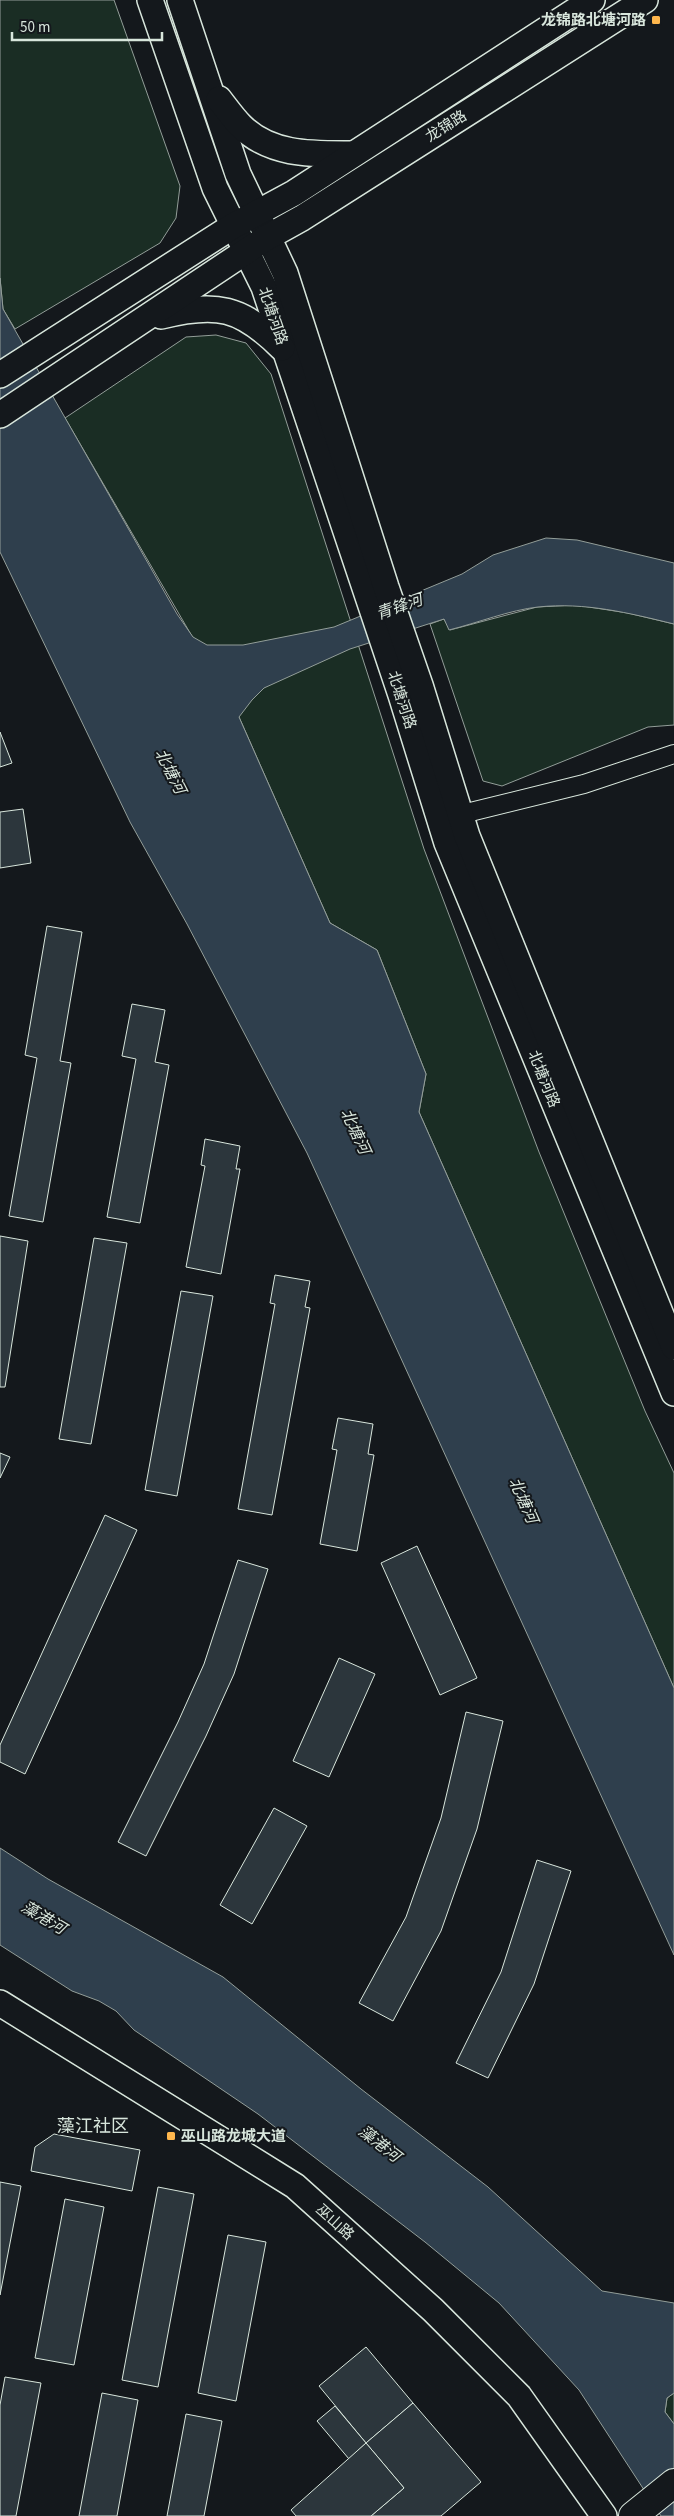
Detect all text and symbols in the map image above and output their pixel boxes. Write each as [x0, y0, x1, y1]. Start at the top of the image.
scale bar [12, 10, 162, 42]
place label: 龙锦路北塘河路 [541, 10, 646, 31]
marker: 龙锦路北塘河路 [650, 14, 662, 26]
text: 50 m [20, 17, 50, 38]
street label: 龙锦路 [422, 106, 471, 147]
street label: 北塘河路 [253, 284, 292, 348]
water label: 青锋河 [373, 588, 428, 625]
street label: 北塘河路 [382, 668, 421, 732]
water label: 北塘河 [149, 745, 192, 800]
street label: 北塘河路 [523, 1047, 565, 1111]
water label: 北塘河 [335, 1105, 376, 1161]
water label: 北塘河 [503, 1474, 544, 1530]
water label: 藻港河 [17, 1896, 72, 1941]
district label: 藻江社区 [57, 2114, 129, 2139]
water label: 藻港河 [354, 2120, 407, 2169]
place label: 巫山路龙城大道 [181, 2126, 286, 2147]
marker: 巫山路龙城大道 [165, 2130, 177, 2142]
street label: 巫山路 [311, 2200, 358, 2245]

